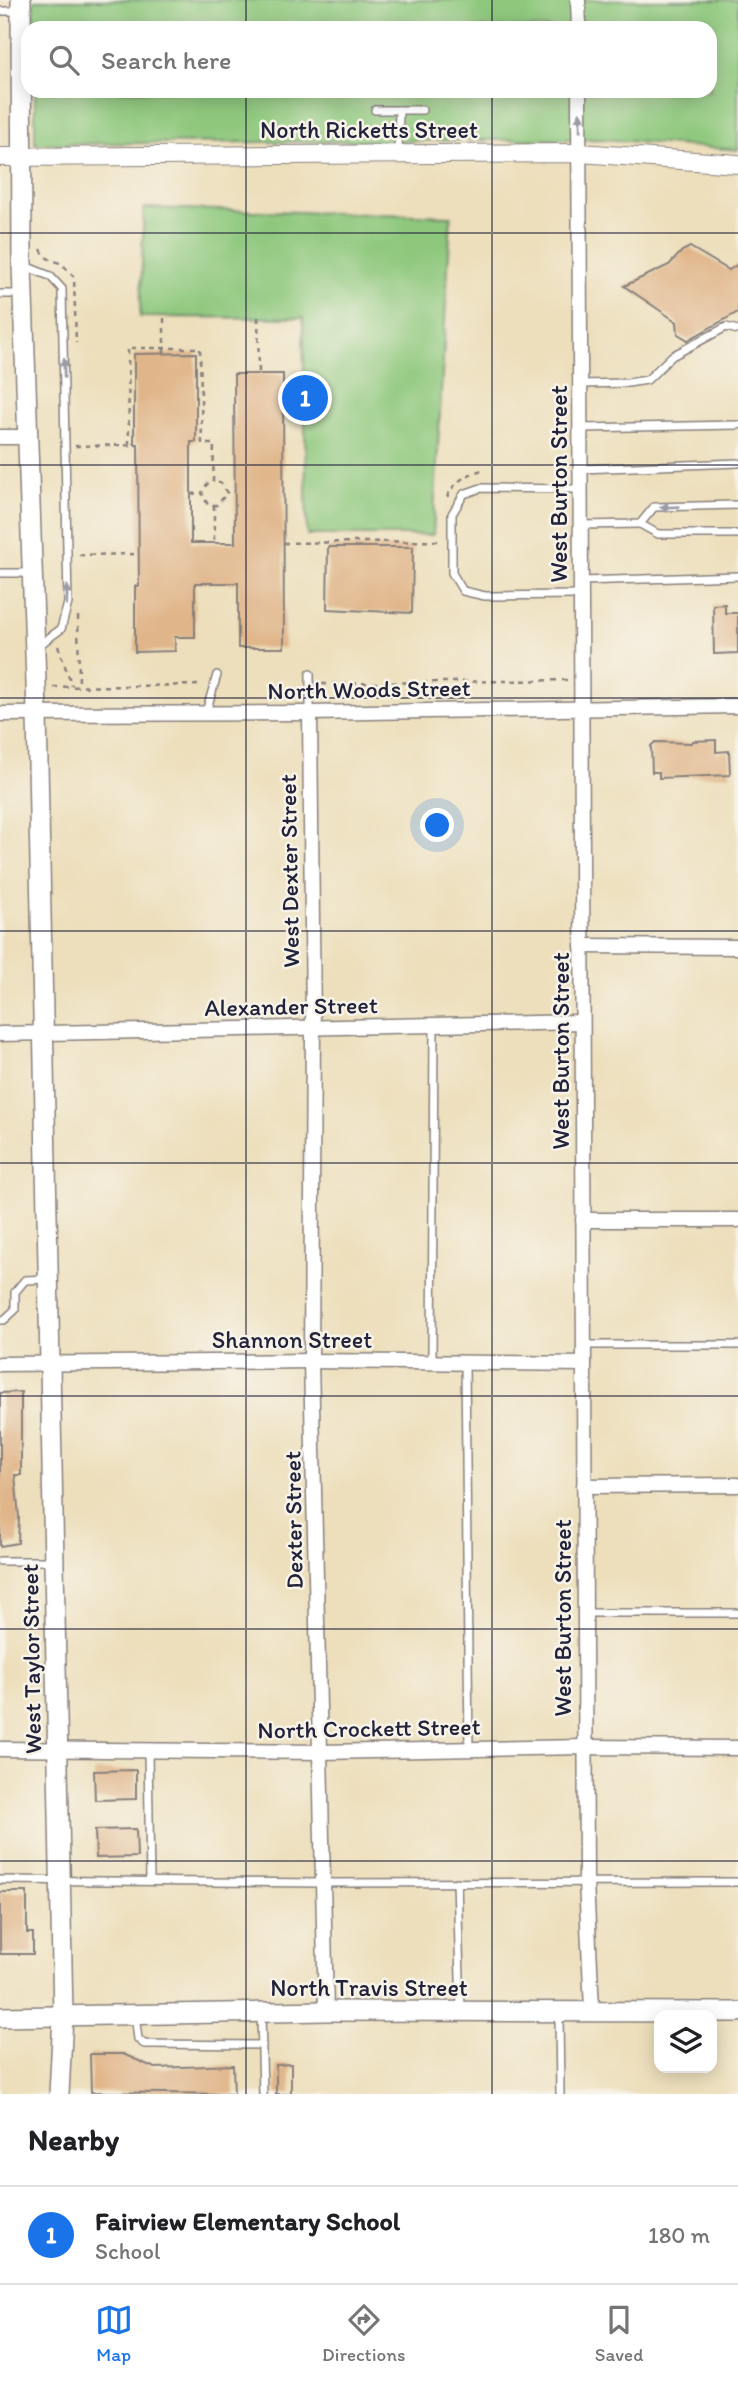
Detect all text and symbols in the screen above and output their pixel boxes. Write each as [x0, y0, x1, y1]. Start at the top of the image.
search box [21, 21, 717, 98]
icon: search [45, 41, 83, 79]
text: Search here [101, 44, 231, 76]
one-way arrow [574, 111, 585, 133]
street label: North Ricketts Street [260, 115, 478, 144]
one-way arrow [58, 356, 69, 378]
pin: 1 [282, 372, 328, 424]
street label: West Burton Street [544, 385, 573, 583]
one-way arrow [659, 501, 681, 513]
one-way arrow [62, 584, 73, 606]
street label: North Woods Street [267, 673, 471, 705]
street label: West Dexter Street [273, 774, 305, 968]
your location [420, 808, 454, 842]
street label: West Burton Street [546, 952, 575, 1150]
street label: Alexander Street [204, 990, 378, 1022]
street label: Shannon Street [212, 1325, 372, 1354]
street label: Dexter Street [277, 1451, 309, 1589]
street label: West Burton Street [548, 1519, 577, 1717]
street label: West Taylor Street [15, 1564, 47, 1754]
street label: North Crockett Street [257, 1712, 481, 1744]
street label: North Travis Street [270, 1973, 468, 2002]
map controls [654, 2010, 717, 2073]
button: layers [654, 2010, 717, 2073]
text: Nearby [28, 2121, 119, 2158]
text: Fairview Elementary School [95, 2205, 400, 2237]
text: 1 [46, 2221, 56, 2249]
text: 180 m [648, 2221, 710, 2249]
text: School [95, 2237, 160, 2265]
tab: Map [95, 2301, 133, 2366]
tab: Directions [322, 2301, 406, 2366]
tab: Saved [595, 2301, 643, 2366]

